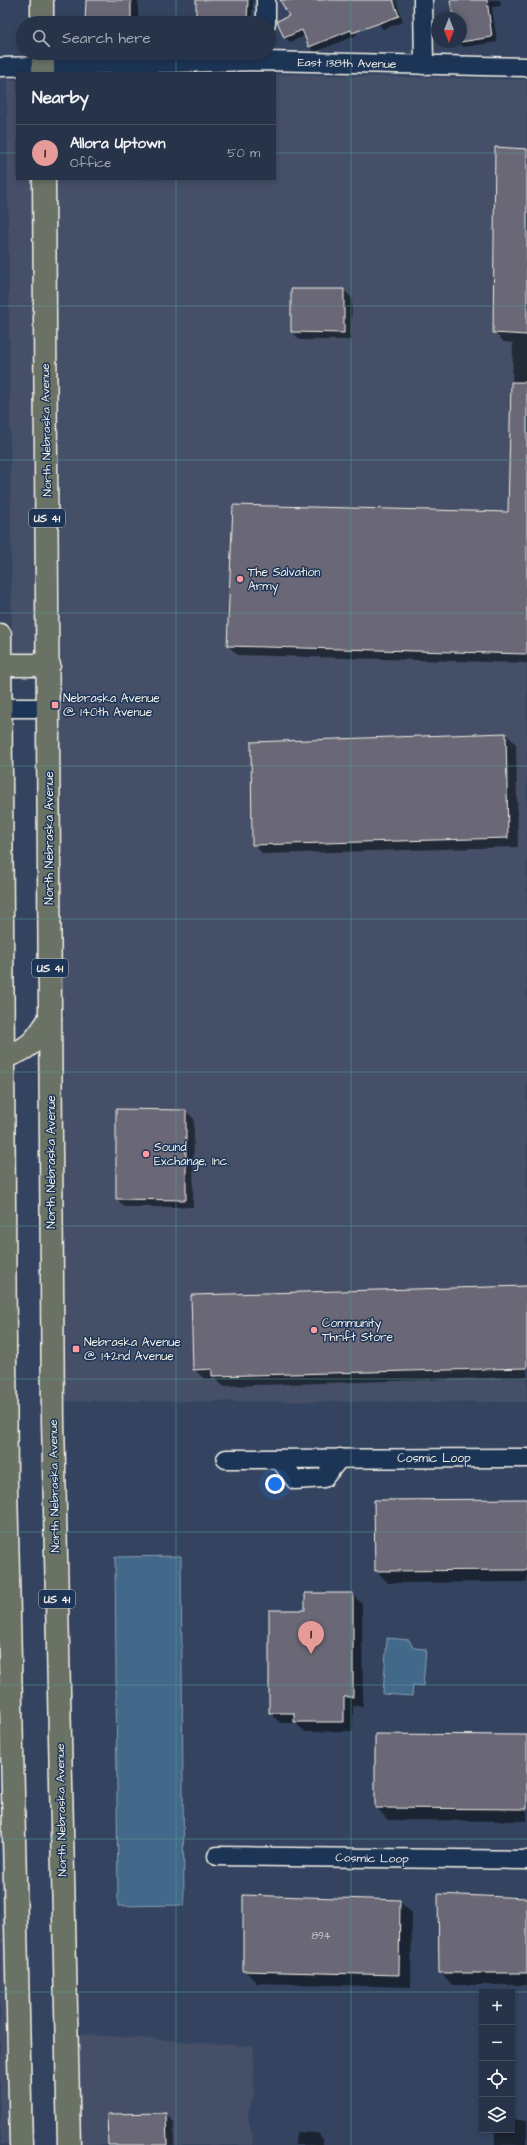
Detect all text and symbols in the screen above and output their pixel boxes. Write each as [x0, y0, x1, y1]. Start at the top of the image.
north arrow [431, 12, 467, 48]
search box [16, 16, 276, 60]
icon: search [30, 27, 52, 49]
text: Search here [62, 28, 151, 49]
street label: East 138th Avenue [297, 54, 397, 73]
text: Nearby [32, 86, 89, 110]
text: Allora Uptown [70, 133, 166, 154]
text: 1 [44, 144, 46, 162]
text: 50 m [227, 144, 260, 162]
text: Office [70, 154, 111, 172]
street label: North Nebraska Avenue [37, 363, 56, 497]
road number: US 41 [29, 509, 65, 527]
place label: The Salvation Army [248, 564, 320, 596]
marker: The Salvation Army [235, 574, 245, 584]
place label: Nebraska Avenue @ 140th Avenue [63, 690, 160, 721]
marker: Nebraska Avenue @ 140th Avenue [50, 700, 60, 710]
street label: North Nebraska Avenue [41, 771, 58, 905]
road number: US 41 [32, 959, 68, 977]
street label: North Nebraska Avenue [43, 1095, 60, 1229]
place label: Sound Exchange, Inc. [154, 1139, 229, 1171]
marker: Sound Exchange, Inc. [141, 1149, 151, 1159]
place label: Community Thrift Store [322, 1315, 394, 1346]
marker: Community Thrift Store [309, 1325, 319, 1335]
place label: Nebraska Avenue @ 142nd Avenue [84, 1334, 181, 1365]
marker: Nebraska Avenue @ 142nd Avenue [71, 1344, 81, 1354]
street label: North Nebraska Avenue [45, 1419, 64, 1553]
street label: Cosmic Loop [397, 1450, 471, 1467]
your location [265, 1474, 285, 1494]
road number: US 41 [39, 1590, 75, 1608]
pin: 1 [298, 1621, 324, 1654]
street label: North Nebraska Avenue [52, 1743, 71, 1877]
street label: Cosmic Loop [335, 1849, 409, 1868]
house number: 894 [312, 1929, 331, 1943]
map controls [479, 1989, 515, 2133]
button: + [479, 1989, 515, 2025]
button: − [479, 2025, 515, 2061]
button: locate [479, 2061, 515, 2097]
button: layers [479, 2097, 515, 2133]

